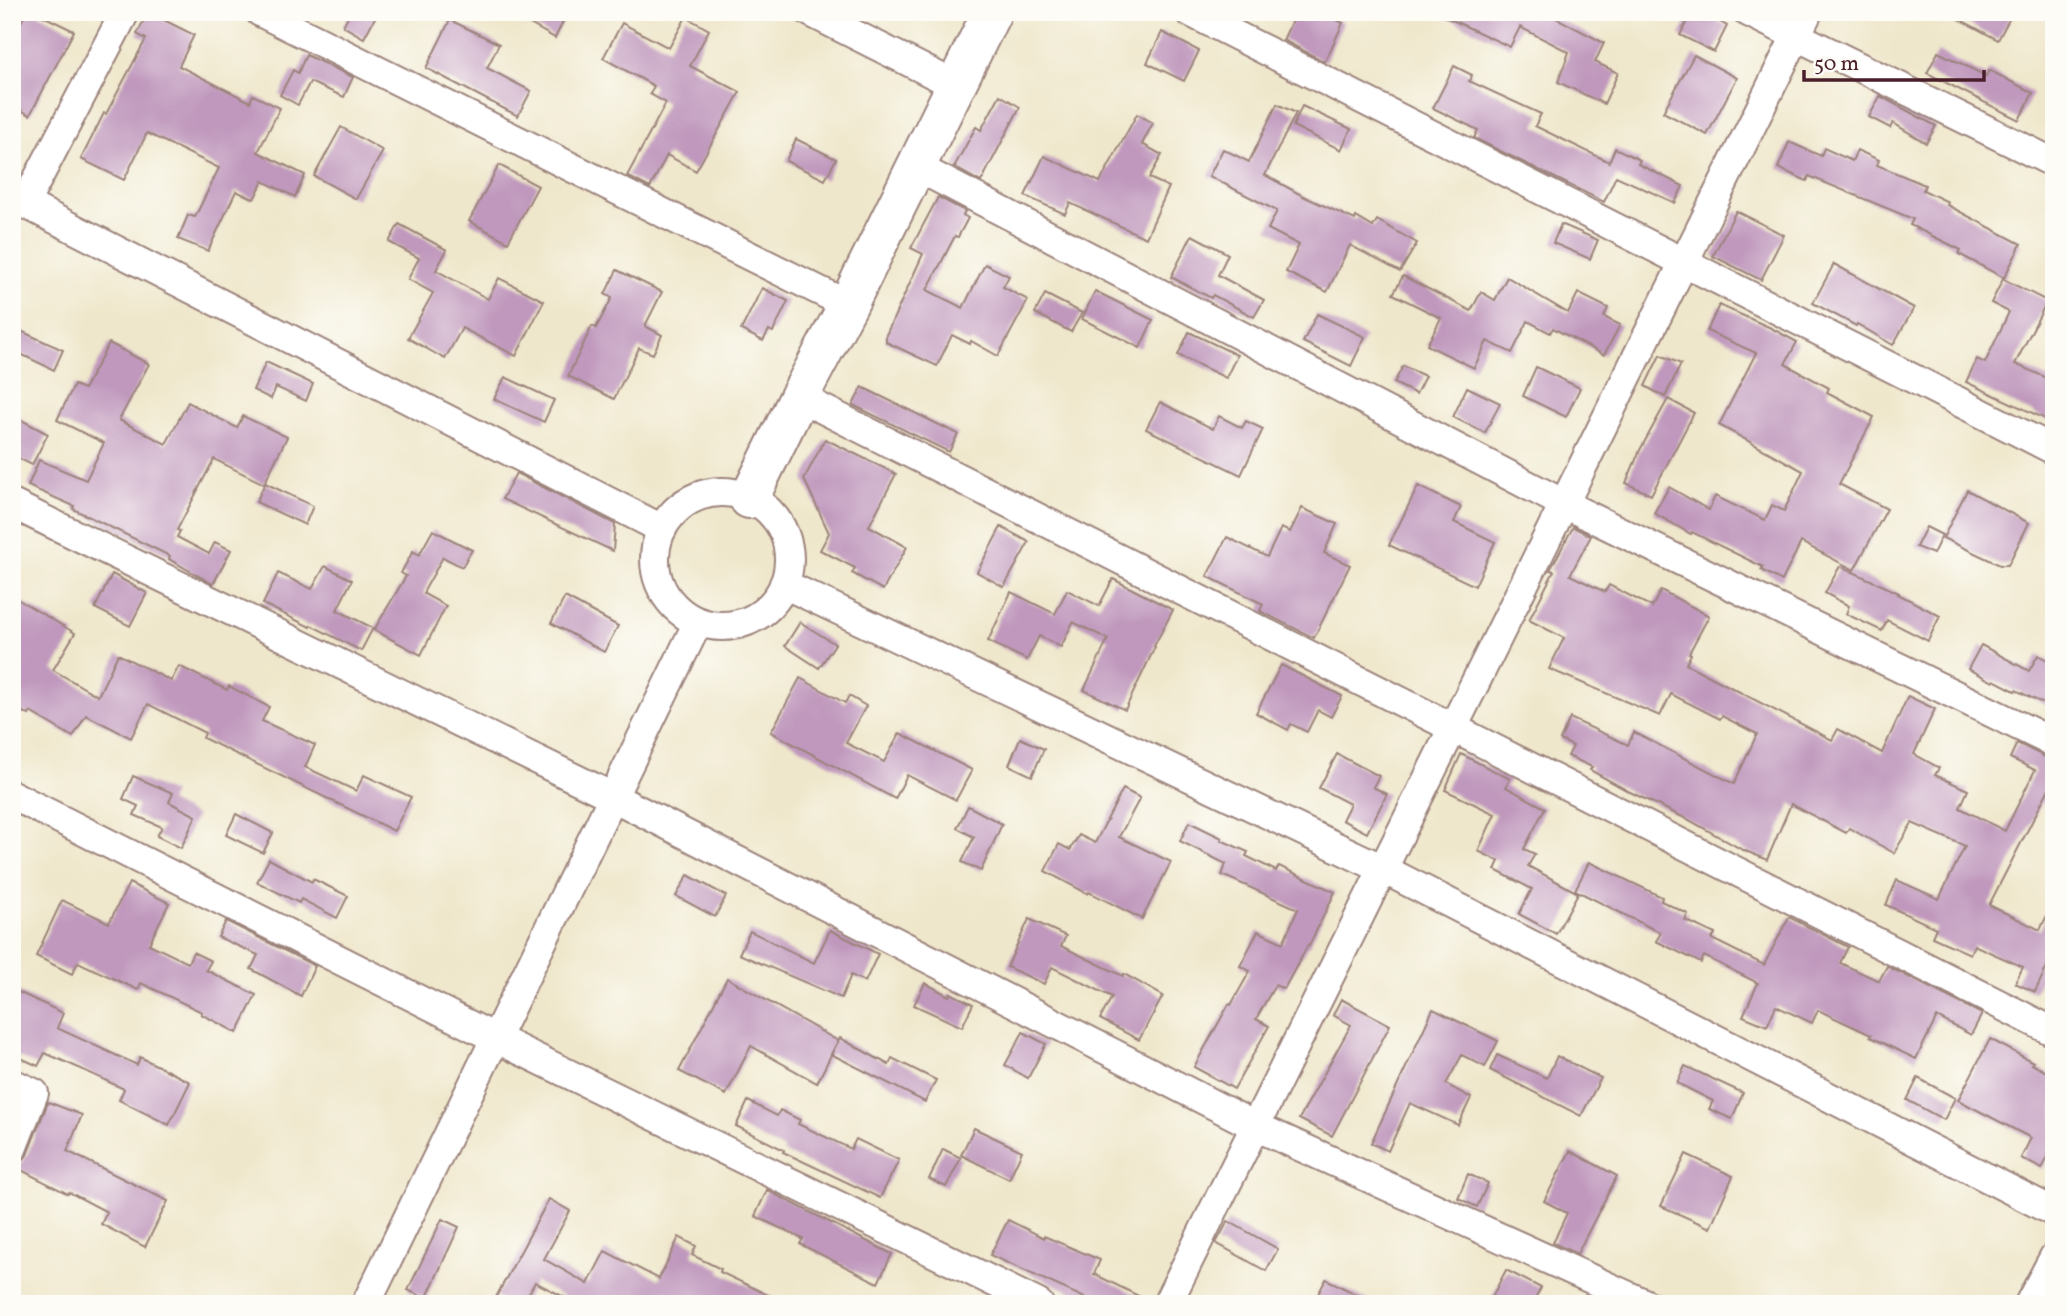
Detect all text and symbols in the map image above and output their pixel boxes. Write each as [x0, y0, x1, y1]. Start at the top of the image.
scale bar [1804, 38, 1984, 82]
text: 50 m [1814, 50, 1859, 79]

